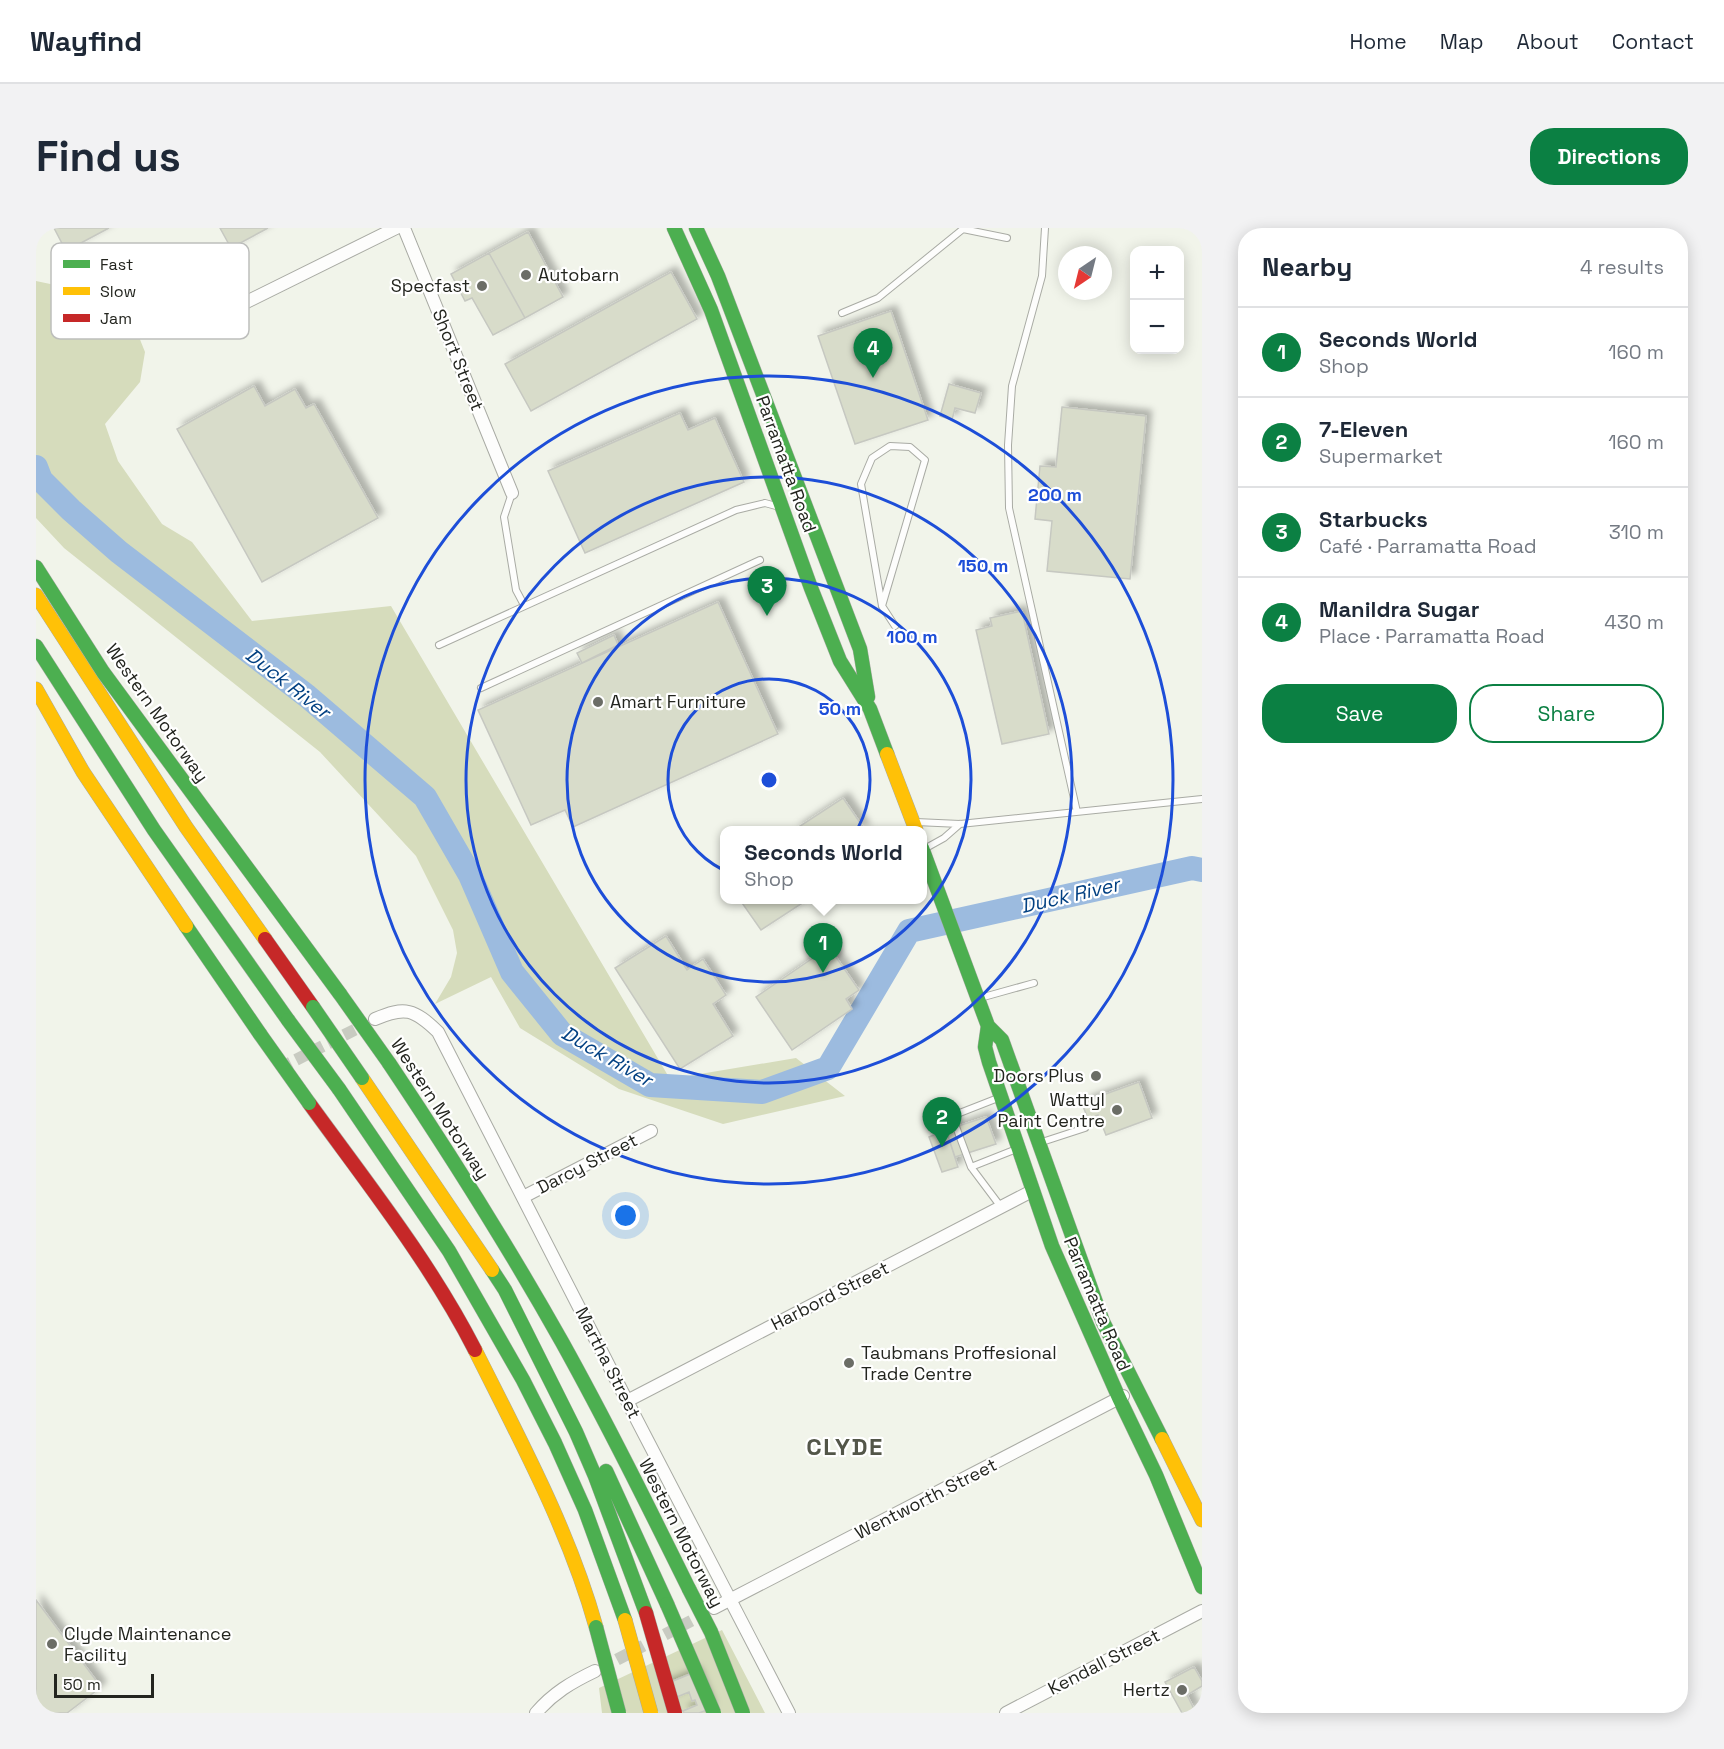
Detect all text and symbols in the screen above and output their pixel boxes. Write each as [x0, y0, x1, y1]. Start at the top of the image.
text: Wayfind [30, 23, 142, 59]
text: Home [1349, 28, 1407, 55]
text: Map [1440, 28, 1484, 55]
text: About [1517, 28, 1579, 55]
text: Contact [1612, 28, 1694, 55]
button: Directions [1530, 128, 1688, 185]
text: Find us [36, 130, 181, 183]
legend [51, 243, 249, 339]
north arrow [1058, 246, 1112, 300]
map controls [1130, 246, 1184, 354]
button: + [1130, 246, 1184, 300]
text: Nearby [1262, 250, 1352, 284]
text: Fast [100, 254, 133, 275]
text: 4 results [1580, 254, 1664, 280]
place label: Autobarn [538, 263, 619, 286]
marker: Autobarn [519, 268, 533, 282]
place label: Specfast [391, 274, 470, 297]
marker: Specfast [475, 279, 489, 293]
text: Slow [100, 281, 136, 302]
button: − [1130, 300, 1184, 354]
street label: Short Street [428, 305, 489, 414]
text: Jam [100, 308, 132, 329]
text: Seconds World [1319, 325, 1478, 353]
pin: 4 [854, 328, 892, 378]
text: 1 [1277, 339, 1286, 365]
text: 160 m [1608, 339, 1664, 365]
text: Shop [1319, 353, 1369, 379]
street label: Parramatta Road [751, 392, 822, 535]
text: 7-Eleven [1319, 415, 1408, 443]
text: 2 [1276, 429, 1287, 455]
text: 160 m [1608, 429, 1664, 455]
text: Supermarket [1319, 443, 1443, 469]
text: 200 m [1028, 483, 1082, 506]
text: Starbucks [1319, 505, 1428, 533]
text: 3 [1275, 519, 1288, 545]
text: 310 m [1609, 519, 1664, 545]
text: Café · Parramatta Road [1319, 533, 1537, 559]
text: 150 m [958, 554, 1008, 577]
pin: 3 [748, 566, 786, 616]
text: Manildra Sugar [1319, 595, 1480, 623]
text: 4 [1275, 609, 1288, 635]
text: 430 m [1604, 609, 1664, 635]
text: Place · Parramatta Road [1319, 623, 1545, 649]
text: 100 m [886, 625, 938, 648]
street label: Western Motorway [101, 639, 214, 787]
water label: Duck River [240, 642, 338, 726]
button: Save [1262, 684, 1457, 743]
button: Share [1469, 684, 1664, 743]
place label: Amart Furniture [610, 690, 746, 713]
marker: Amart Furniture [591, 695, 605, 709]
text: 50 m [819, 697, 861, 720]
centre of rings [759, 770, 779, 790]
popup [720, 826, 927, 904]
text: Seconds World [744, 838, 903, 866]
text: Shop [744, 866, 794, 892]
water label: Duck River [1018, 870, 1124, 919]
pin: 1 [804, 924, 842, 973]
water label: Duck River [557, 1020, 659, 1094]
street label: Western Motorway [386, 1034, 495, 1184]
place label: Doors Plus [993, 1064, 1084, 1087]
marker: Doors Plus [1089, 1069, 1103, 1083]
place label: Wattyl Paint Centre [998, 1088, 1105, 1132]
pin: 2 [922, 1098, 962, 1147]
marker: Wattyl Paint Centre [1110, 1103, 1124, 1117]
street label: Darcy Street [532, 1128, 641, 1199]
your location [611, 1201, 640, 1230]
street label: Parramatta Road [1059, 1233, 1136, 1374]
street label: Harbord Street [767, 1256, 893, 1335]
street label: Martha Street [571, 1303, 646, 1422]
place label: Taubmans Proffesional Trade Centre [861, 1341, 1057, 1385]
marker: Taubmans Proffesional Trade Centre [842, 1356, 856, 1370]
district label: CLYDE [806, 1431, 884, 1462]
street label: Wentworth Street [851, 1453, 1001, 1544]
street label: Western Motorway [634, 1454, 729, 1611]
place label: Clyde Maintenance Facility [64, 1622, 231, 1666]
street label: Kendall Street [1044, 1623, 1164, 1700]
marker: Clyde Maintenance Facility [45, 1637, 59, 1651]
scale bar [54, 1671, 154, 1698]
text: 50 m [63, 1674, 101, 1695]
place label: Hertz [1123, 1678, 1170, 1701]
marker: Hertz [1175, 1683, 1189, 1697]

